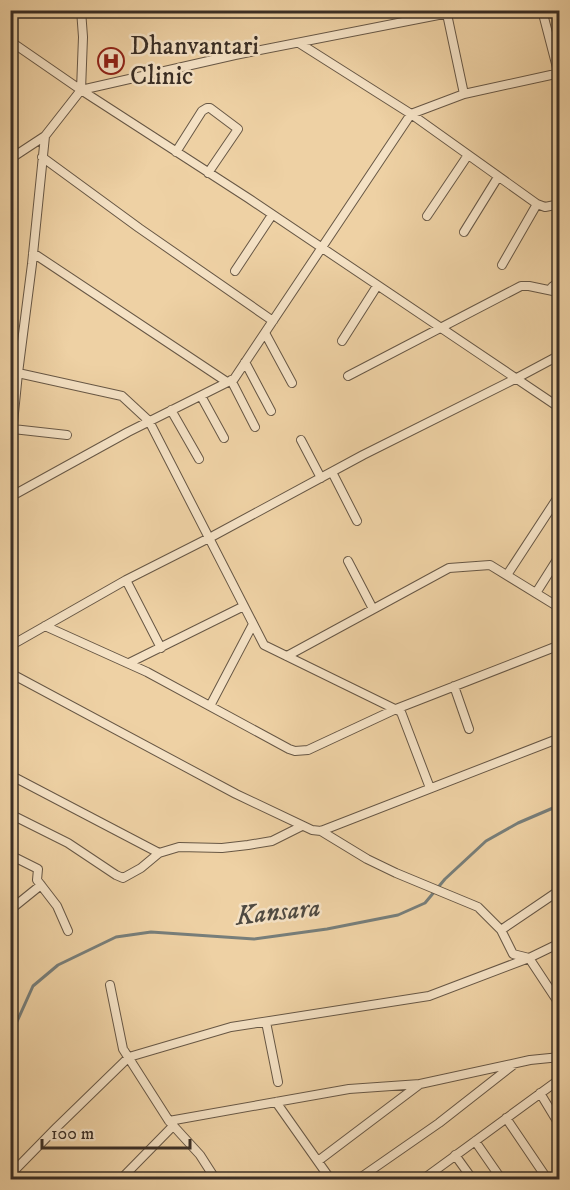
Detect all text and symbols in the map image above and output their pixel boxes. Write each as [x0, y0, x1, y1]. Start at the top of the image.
place label: Dhanvantari Clinic [130, 30, 259, 93]
hospital icon: Dhanvantari Clinic [96, 46, 126, 76]
water label: Kansara [233, 891, 322, 933]
scale bar [42, 1112, 190, 1150]
text: 100 m [51, 1123, 94, 1145]

